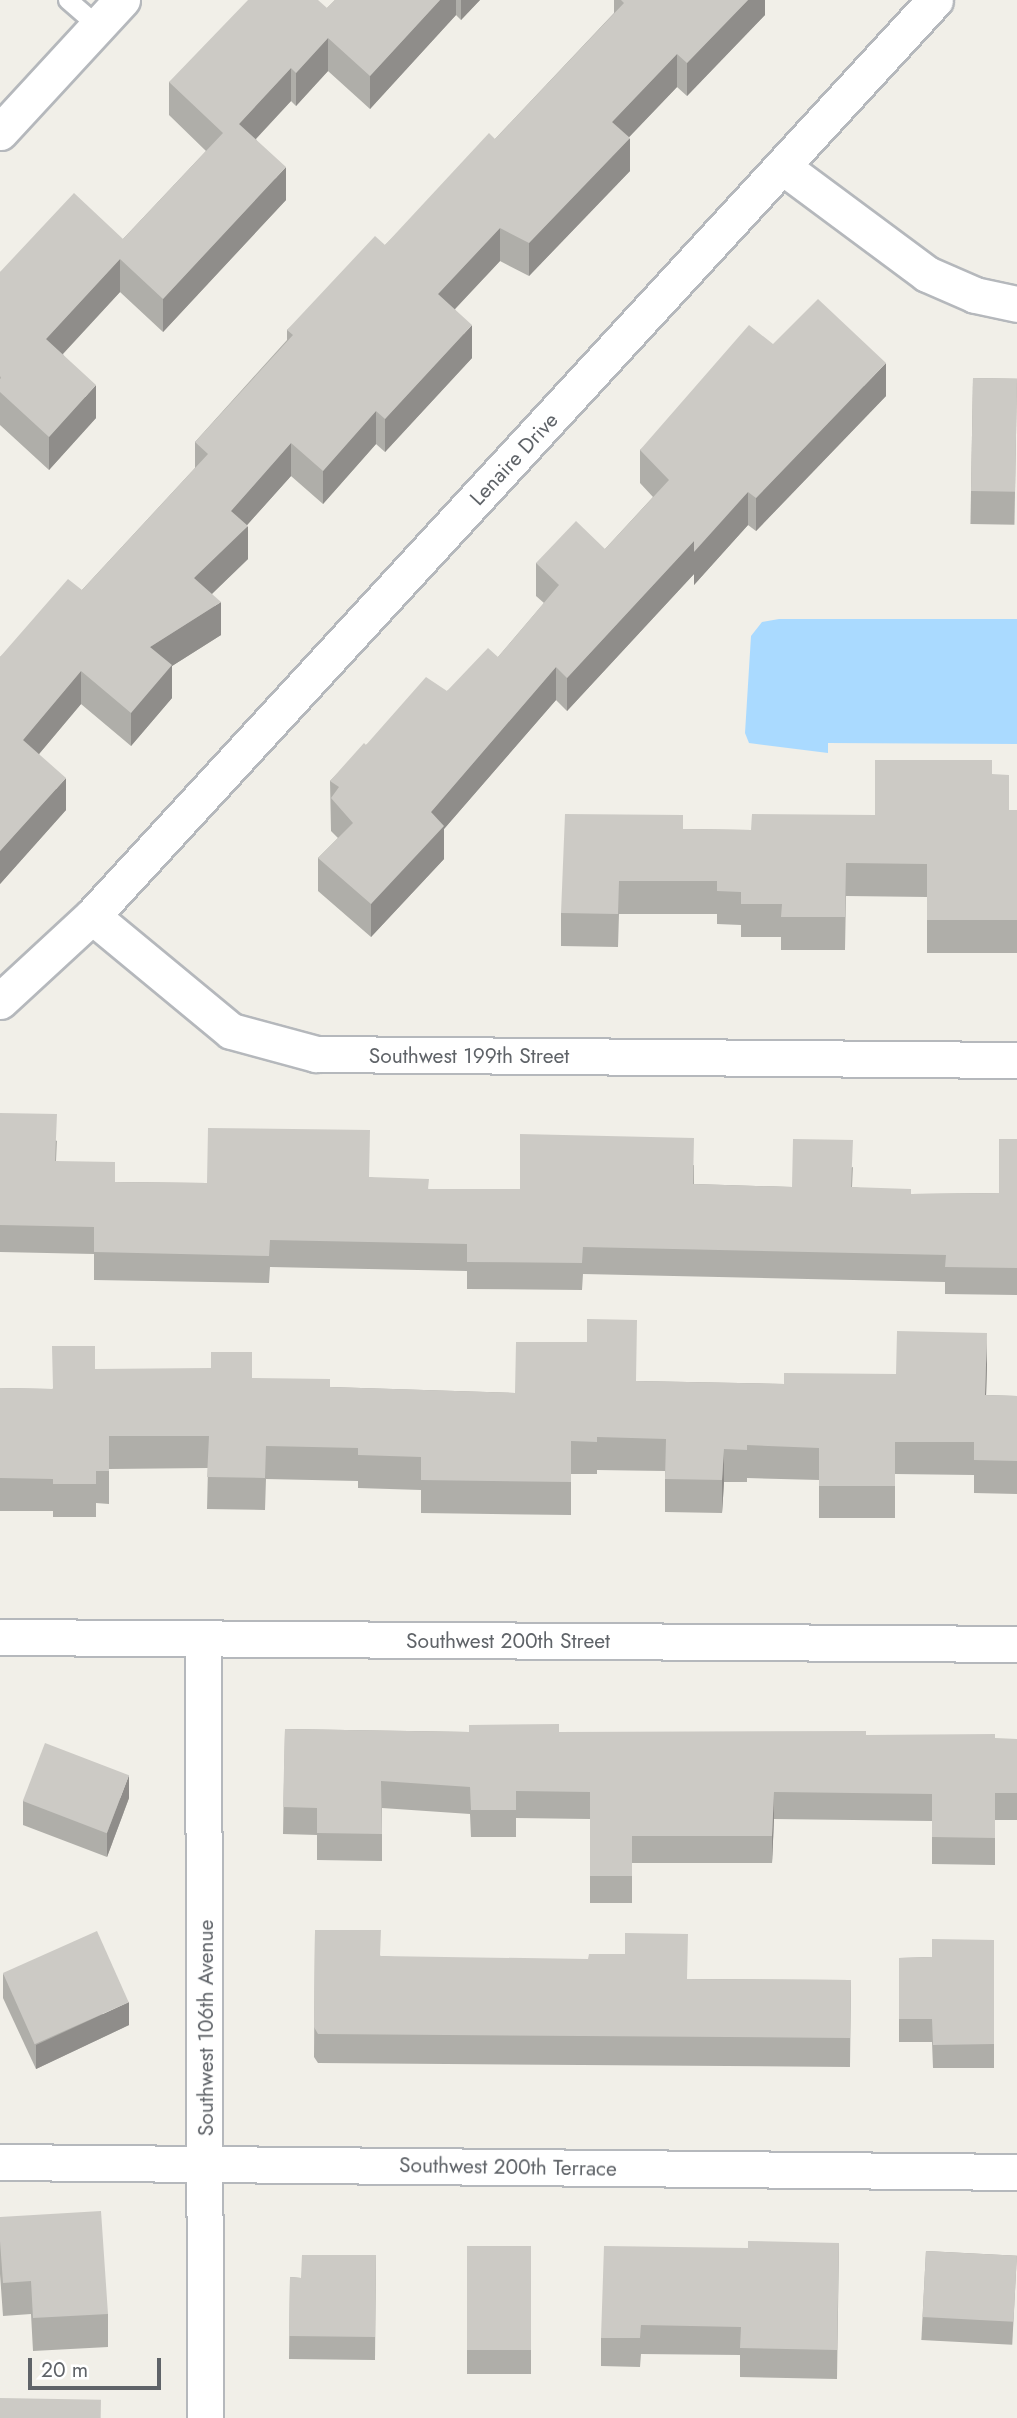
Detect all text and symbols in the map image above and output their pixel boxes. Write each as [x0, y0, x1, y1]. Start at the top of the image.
street label: Lenaire Drive [465, 407, 563, 511]
street label: Southwest 199th Street [369, 1043, 569, 1069]
street label: Southwest 200th Street [406, 1628, 610, 1654]
street label: Southwest 106th Avenue [193, 1920, 219, 2136]
street label: Southwest 200th Terrace [399, 2153, 617, 2181]
scale bar [32, 2344, 164, 2388]
text: 20 m [41, 2355, 88, 2385]

